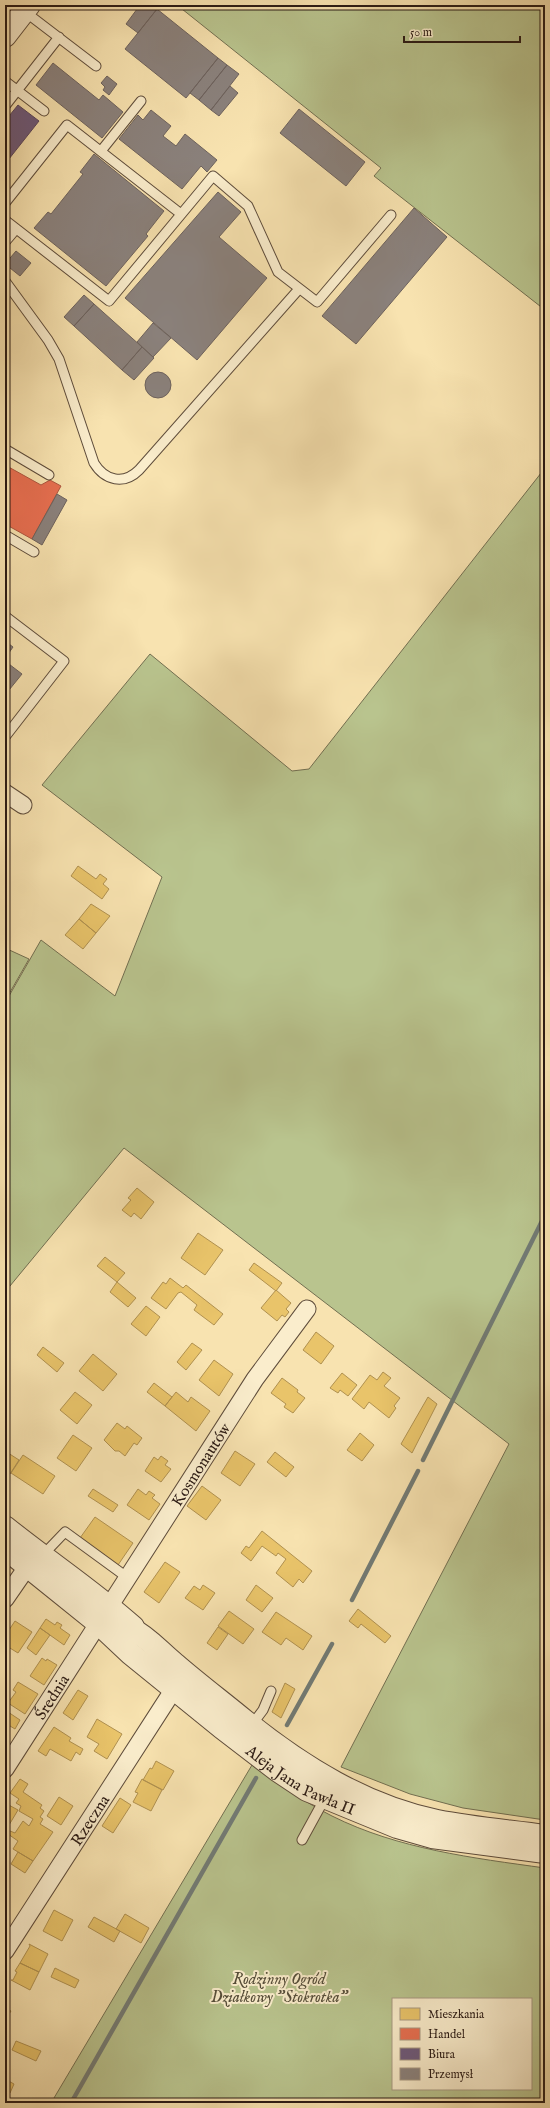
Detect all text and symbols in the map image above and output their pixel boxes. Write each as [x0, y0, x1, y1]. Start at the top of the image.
scale bar [404, 18, 520, 44]
text: 50 m [410, 25, 432, 40]
street label: Kosmonautów [168, 1420, 236, 1511]
street label: Średnia [30, 1671, 75, 1724]
street label: Aleja Jana Pawła II [240, 1741, 358, 1821]
street label: Rzeczna [68, 1792, 115, 1850]
park label: Rodzinny Ogród Działkowy "Stokrotka" [211, 1970, 349, 2008]
legend [392, 1998, 532, 2090]
text: Mieszkania [428, 2007, 485, 2022]
text: Handel [428, 2027, 466, 2042]
text: Biura [428, 2047, 456, 2062]
text: Przemysł [428, 2067, 474, 2082]

